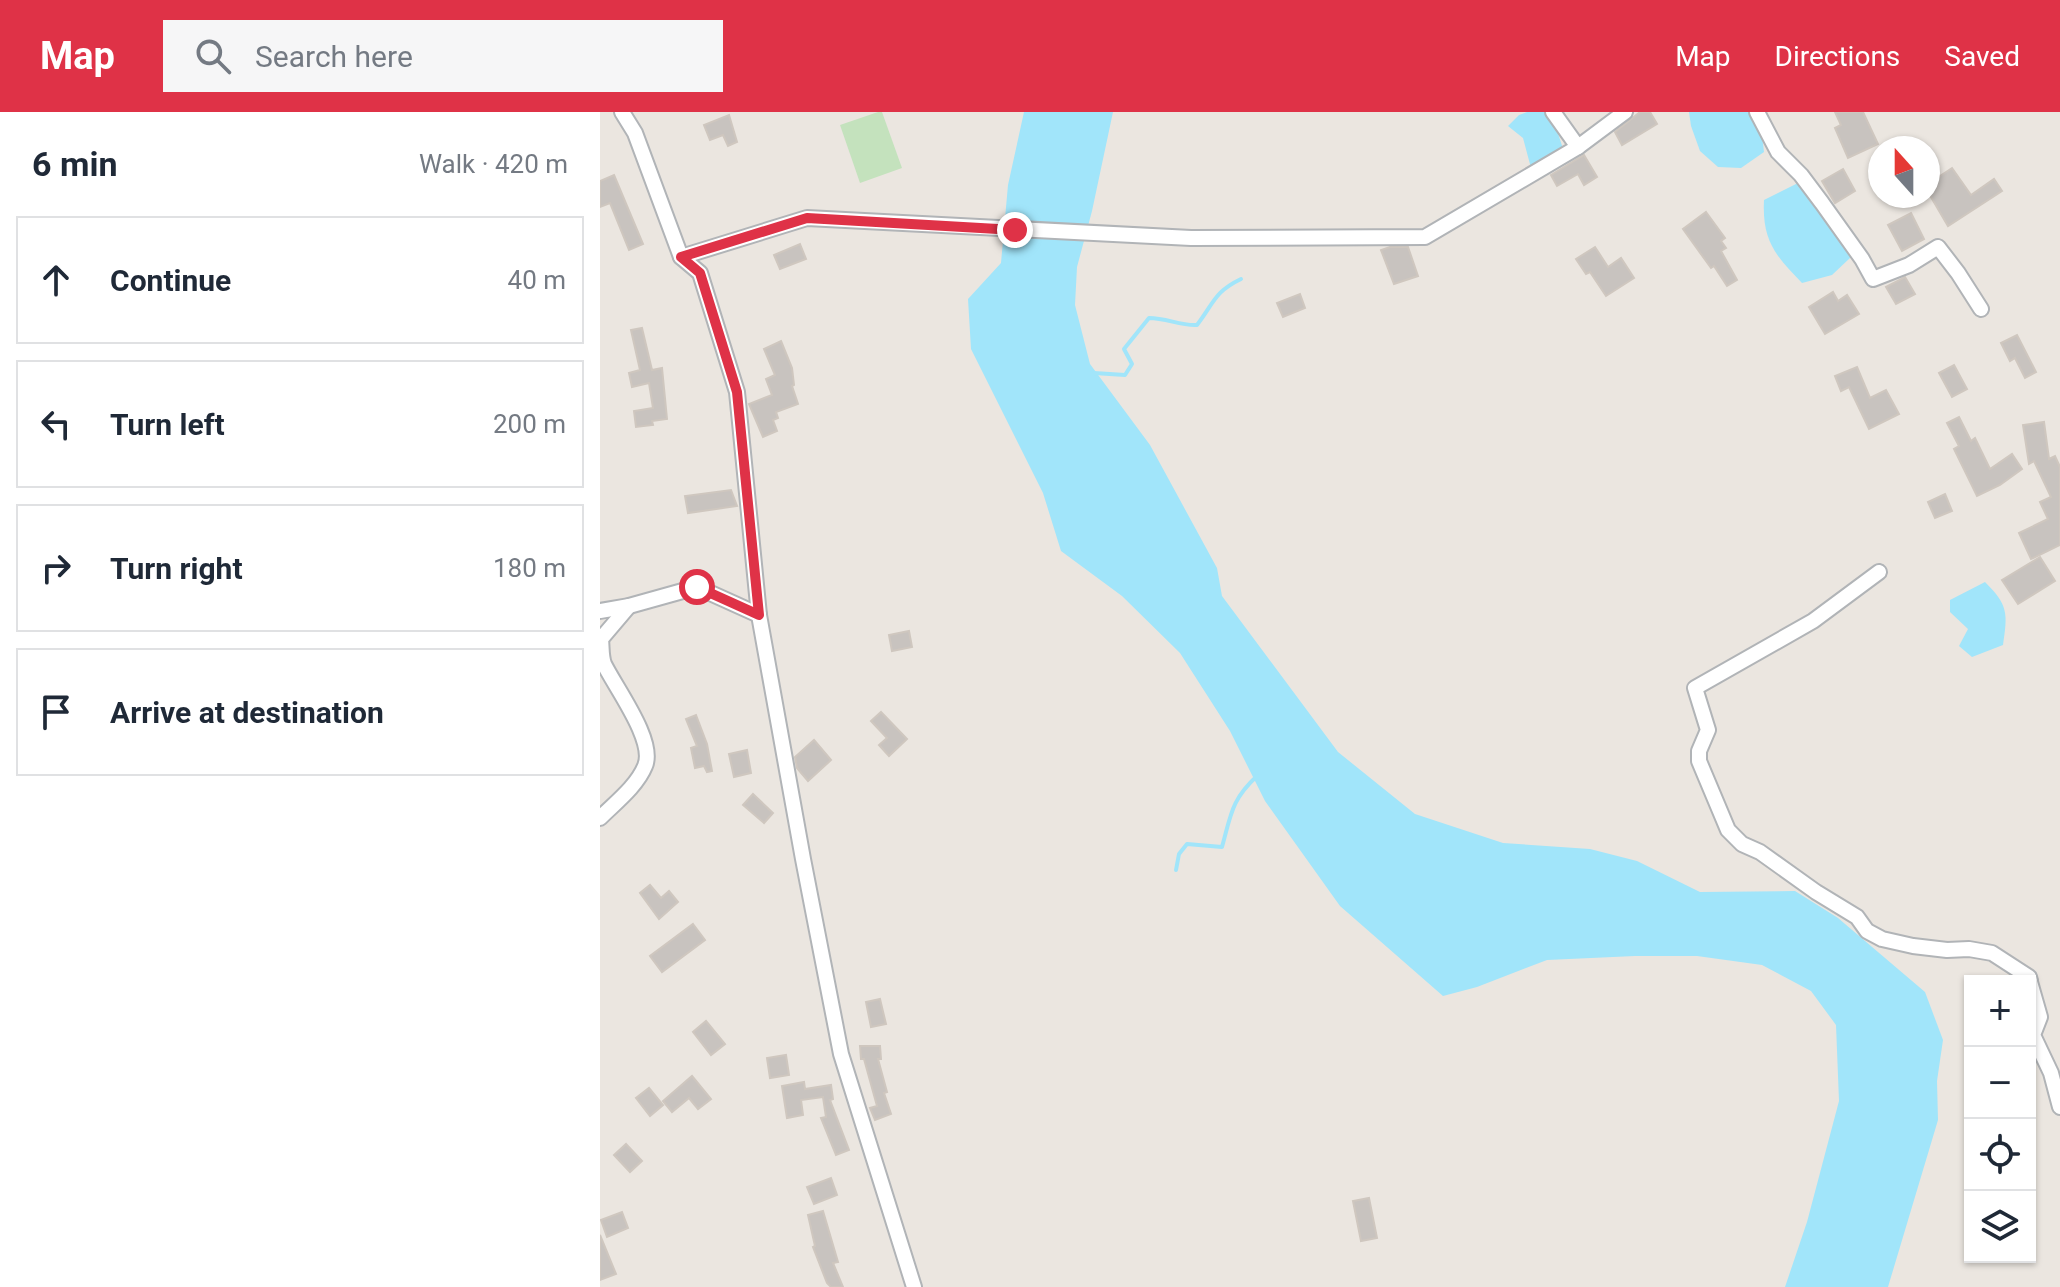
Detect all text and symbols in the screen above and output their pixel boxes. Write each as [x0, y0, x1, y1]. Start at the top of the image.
search box [163, 20, 723, 92]
text: Map [40, 34, 115, 78]
icon: search [191, 34, 235, 78]
text: Search here [255, 39, 413, 74]
text: Map [1675, 40, 1731, 73]
text: Directions [1775, 40, 1900, 73]
text: Saved [1944, 40, 2020, 73]
north arrow [1868, 136, 1940, 208]
text: 6 min [32, 144, 117, 184]
text: Walk · 420 m [419, 149, 568, 179]
route end [997, 212, 1033, 248]
icon: ahead [34, 258, 78, 302]
text: Continue [110, 263, 231, 298]
text: 40 m [508, 265, 566, 295]
icon: left [34, 402, 78, 446]
text: Turn left [110, 407, 225, 442]
text: 200 m [493, 409, 566, 439]
icon: right [34, 546, 78, 590]
text: Turn right [110, 551, 243, 586]
text: 180 m [493, 553, 566, 583]
route start [679, 569, 715, 605]
icon: arrive [34, 690, 78, 734]
text: Arrive at destination [110, 695, 384, 730]
map controls [1964, 975, 2036, 1263]
button: + [1964, 975, 2036, 1047]
button: − [1964, 1047, 2036, 1119]
button: locate [1964, 1119, 2036, 1191]
button: layers [1964, 1191, 2036, 1263]

